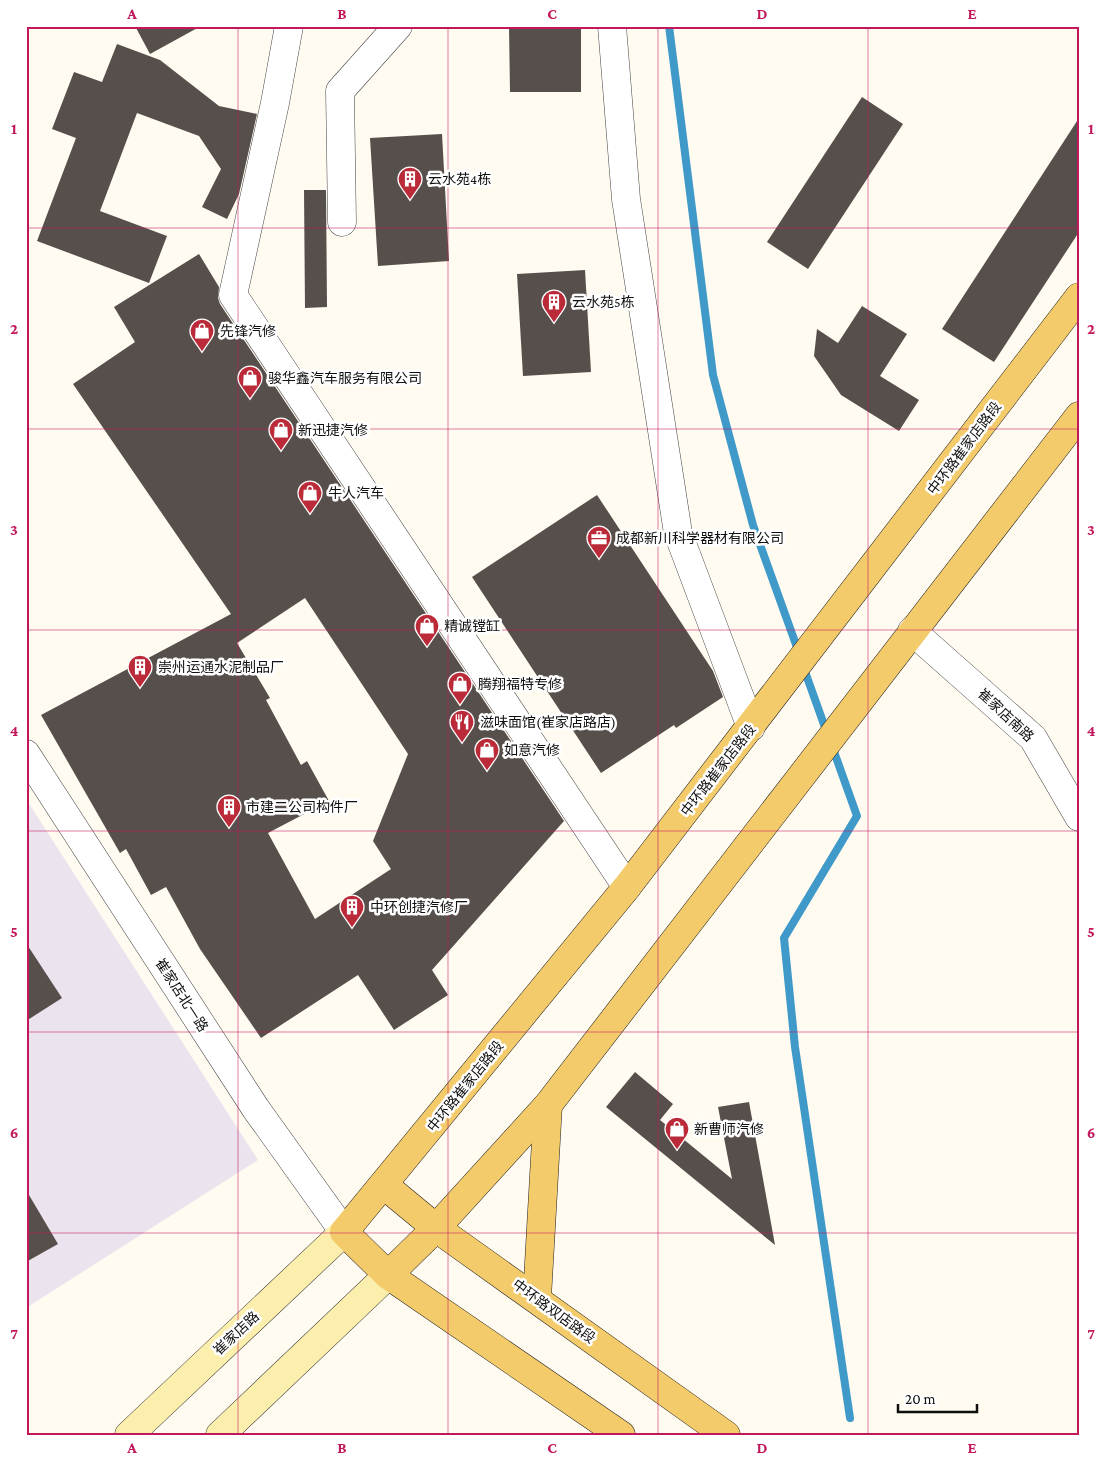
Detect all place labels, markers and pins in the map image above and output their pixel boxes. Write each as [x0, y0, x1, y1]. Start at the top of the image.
building icon: 云水苑4栋 [397, 166, 423, 200]
place label: 云水苑4栋 [428, 171, 491, 187]
building icon: 云水苑5栋 [541, 289, 567, 323]
place label: 云水苑5栋 [572, 294, 635, 310]
shop icon: 先锋汽修 [189, 318, 215, 352]
place label: 先锋汽修 [220, 323, 276, 339]
shop icon: 骏华鑫汽车服务有限公司 [237, 365, 263, 399]
place label: 骏华鑫汽车服务有限公司 [268, 370, 422, 386]
shop icon: 新迅捷汽修 [268, 417, 294, 451]
place label: 新迅捷汽修 [298, 422, 368, 438]
shop icon: 牛人汽车 [297, 480, 323, 514]
place label: 牛人汽车 [328, 485, 384, 501]
office icon: 成都新川科学器材有限公司 [586, 525, 612, 559]
place label: 成都新川科学器材有限公司 [616, 530, 784, 546]
shop icon: 精诚镗缸 [414, 613, 440, 647]
place label: 精诚镗缸 [444, 618, 500, 634]
building icon: 崇州运通水泥制品厂 [127, 654, 153, 688]
place label: 崇州运通水泥制品厂 [158, 659, 284, 675]
shop icon: 腾翔福特专修 [447, 671, 473, 705]
place label: 腾翔福特专修 [478, 676, 562, 692]
restaurant icon: 滋味面馆(崔家店路店) [449, 709, 475, 743]
place label: 滋味面馆(崔家店路店) [480, 714, 616, 731]
shop icon: 如意汽修 [474, 737, 500, 771]
place label: 如意汽修 [504, 742, 560, 758]
building icon: 市建二公司构件厂 [216, 794, 242, 828]
place label: 市建二公司构件厂 [246, 799, 358, 815]
building icon: 中环创捷汽修厂 [339, 894, 365, 928]
place label: 中环创捷汽修厂 [370, 899, 468, 915]
shop icon: 新曹师汽修 [664, 1116, 690, 1150]
place label: 新曹师汽修 [694, 1121, 764, 1137]

